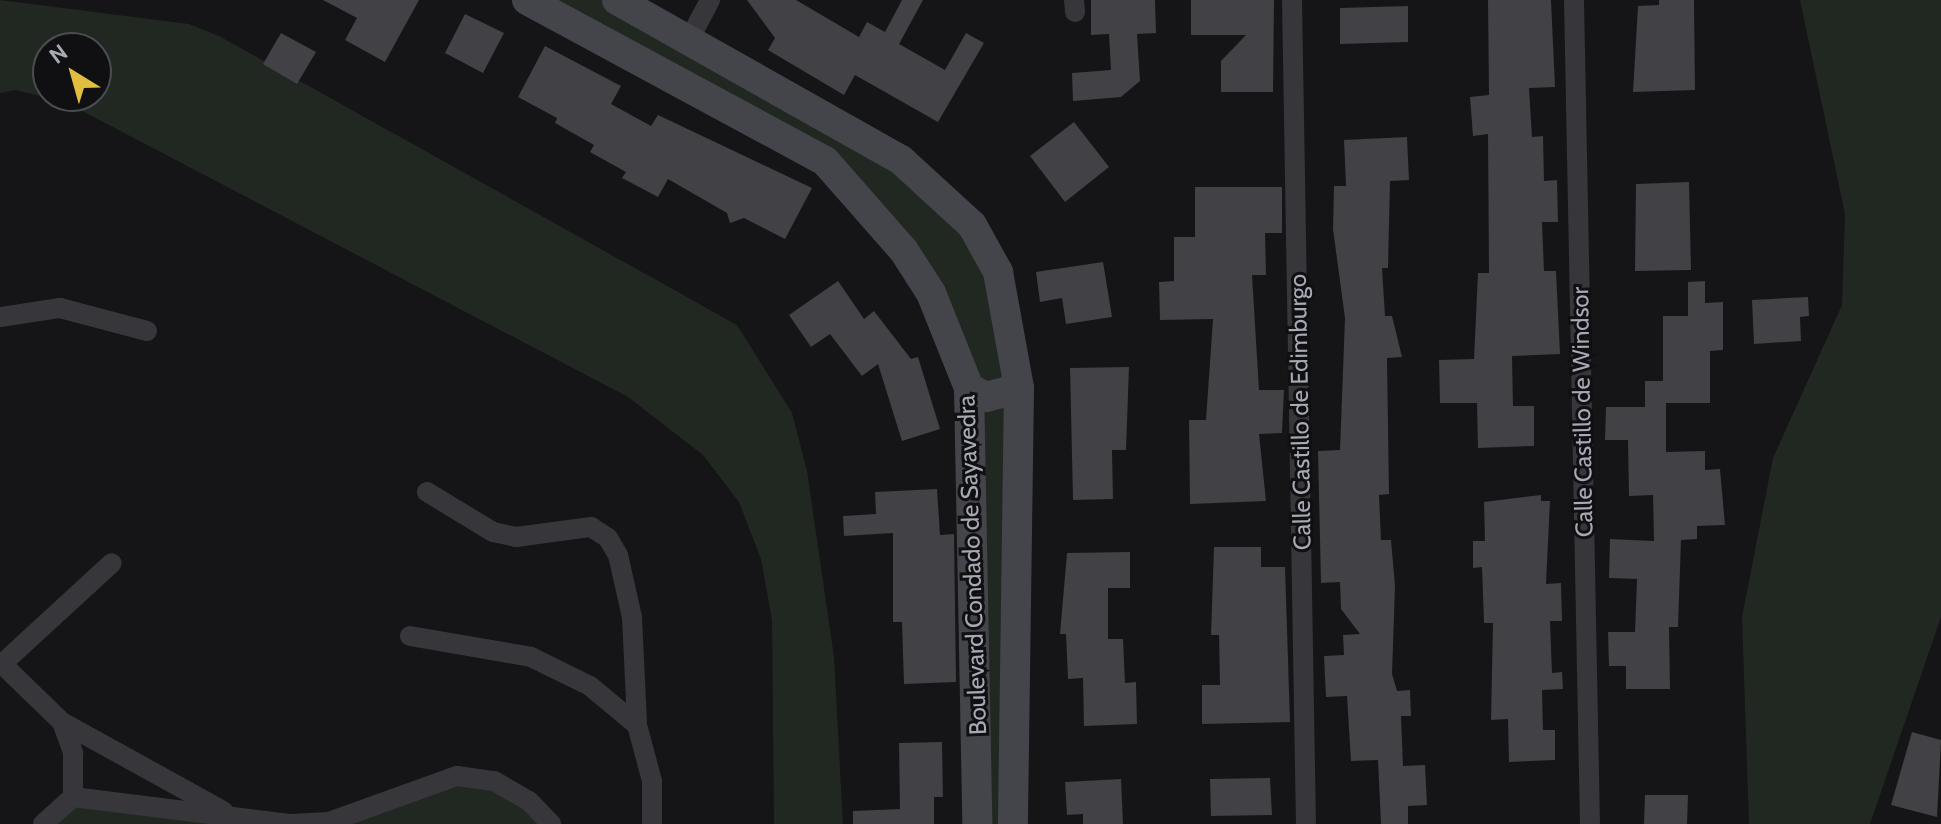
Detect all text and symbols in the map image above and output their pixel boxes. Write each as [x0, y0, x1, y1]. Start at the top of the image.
north arrow [32, 32, 112, 112]
text: N [44, 39, 73, 69]
street label: Calle Castillo de Edimburgo [1283, 274, 1317, 550]
street label: Calle Castillo de Windsor [1565, 286, 1599, 538]
street label: Boulevard Condado de Sayavedra [952, 395, 992, 735]

